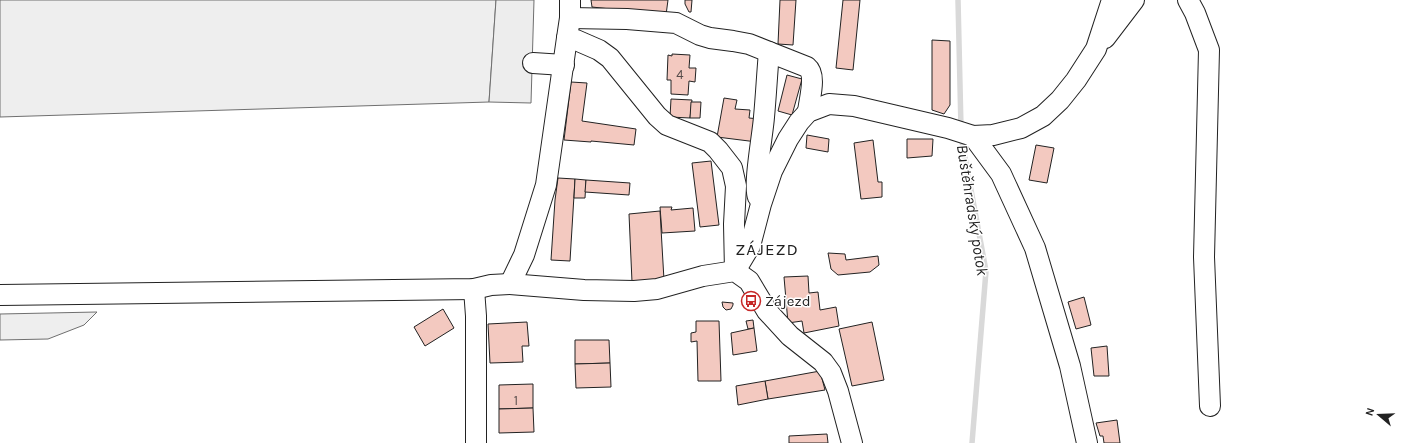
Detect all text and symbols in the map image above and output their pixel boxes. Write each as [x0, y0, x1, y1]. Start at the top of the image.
house number: 4 [676, 67, 684, 82]
water label: Buštěhradský potok [953, 143, 992, 278]
district label: ZÁJEZD [735, 239, 799, 259]
bus stop icon: Zájezd [740, 290, 762, 312]
place label: Zájezd [765, 292, 811, 310]
house number: 1 [514, 393, 518, 408]
north arrow [1359, 395, 1399, 435]
text: N [1363, 406, 1377, 418]

